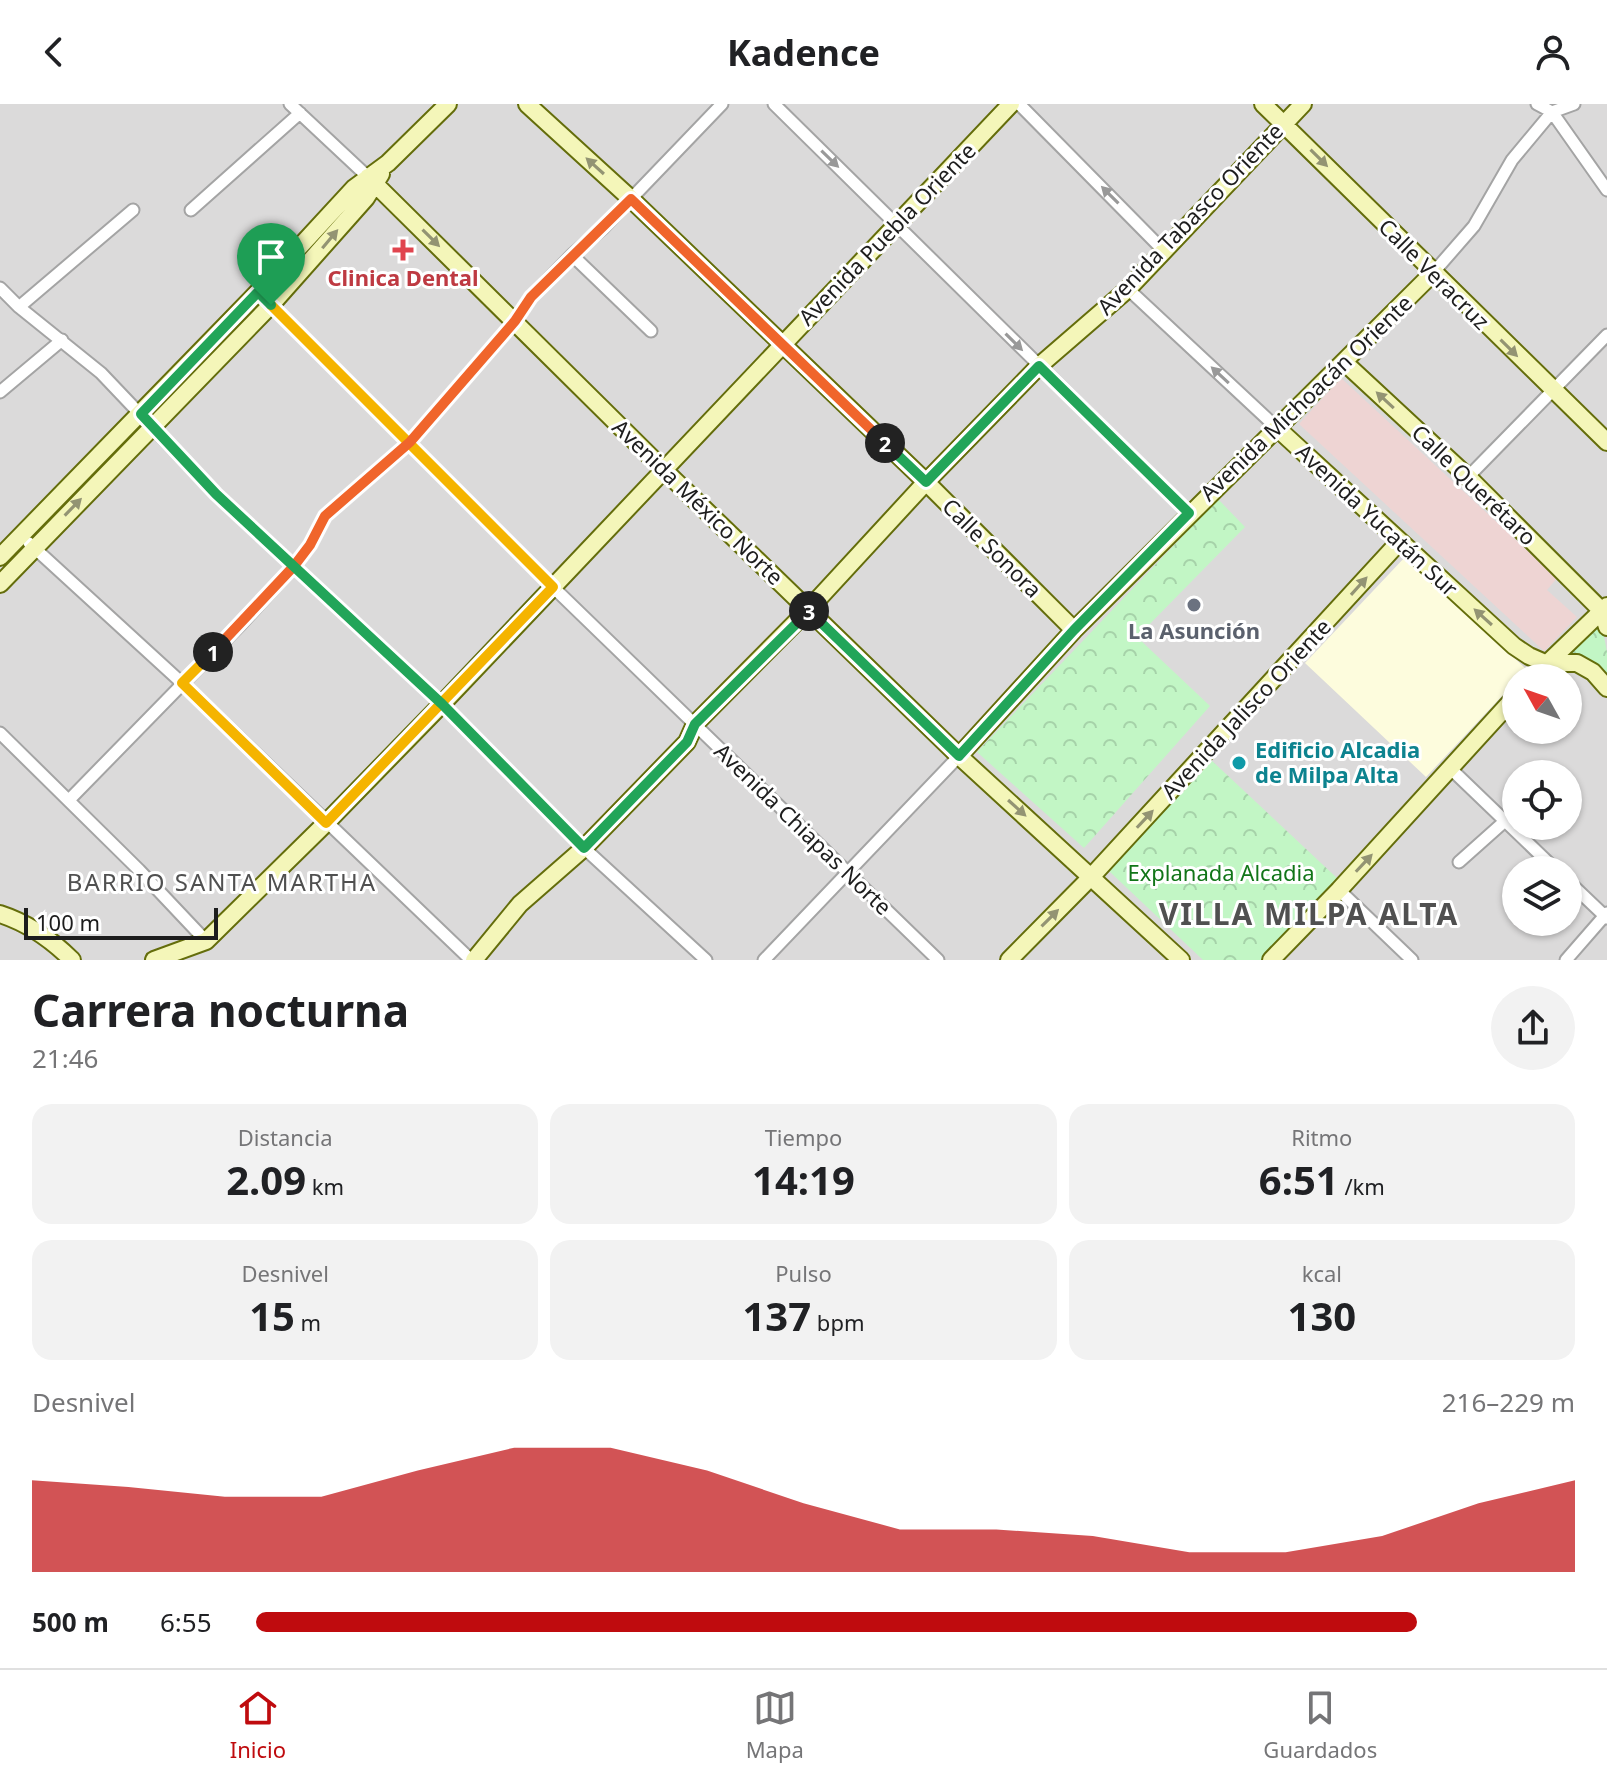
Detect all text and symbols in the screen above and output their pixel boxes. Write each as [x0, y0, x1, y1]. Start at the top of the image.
text: Kadence [727, 28, 880, 77]
icon: back [32, 30, 76, 74]
icon: person [1531, 30, 1575, 74]
street label: Avenida Tabasco Oriente [1090, 116, 1289, 321]
street label: Avenida Puebla Oriente [791, 135, 982, 331]
one-way arrow [1309, 148, 1328, 167]
one-way arrow [820, 149, 839, 167]
one-way arrow [586, 158, 605, 176]
one-way arrow [1101, 186, 1119, 205]
street label: Calle Veracruz [1373, 211, 1497, 335]
pin [237, 223, 305, 305]
one-way arrow [421, 228, 440, 246]
one-way arrow [322, 229, 338, 249]
icon: arrive [249, 235, 293, 279]
marker: Clinica Dental [392, 239, 414, 261]
place label: Clinica Dental [327, 262, 479, 292]
street label: Avenida Michoacán Oriente [1193, 288, 1418, 507]
one-way arrow [1004, 332, 1023, 351]
one-way arrow [1499, 338, 1518, 356]
one-way arrow [1211, 367, 1230, 385]
one-way arrow [1376, 392, 1395, 410]
street label: Avenida México Norte [607, 412, 791, 591]
street label: Calle Querétaro [1406, 417, 1543, 551]
pin: 2 [865, 423, 905, 463]
text: 2 [879, 428, 891, 458]
street label: Avenida Yucatán Sur [1290, 436, 1465, 602]
street label: Calle Sonora [936, 491, 1049, 604]
one-way arrow [63, 498, 82, 517]
one-way arrow [1350, 577, 1367, 597]
pin: 3 [789, 591, 829, 631]
text: 3 [803, 596, 815, 626]
marker: La Asunción [1185, 596, 1203, 614]
one-way arrow [1474, 609, 1493, 627]
street label: Avenida Jalisco Oriente [1154, 612, 1337, 805]
place label: La Asunción [1128, 615, 1260, 645]
pin: 1 [193, 632, 233, 672]
text: 1 [207, 637, 219, 667]
north arrow [1502, 664, 1582, 744]
map controls [1502, 664, 1582, 936]
place label: Edificio Alcadia de Milpa Alta [1255, 734, 1420, 789]
street label: Avenida Chiapas Norte [709, 736, 899, 921]
marker: Edificio Alcadia de Milpa Alta [1230, 754, 1248, 772]
button: locate [1502, 760, 1582, 840]
one-way arrow [1007, 799, 1026, 817]
one-way arrow [1136, 809, 1154, 828]
one-way arrow [1354, 854, 1372, 873]
button: layers [1502, 856, 1582, 936]
park label: Explanada Alcadia [1127, 857, 1315, 887]
district label: BARRIO SANTA MARTHA [67, 865, 377, 898]
district label: VILLA MILPA ALTA [1159, 893, 1459, 934]
scale bar [24, 904, 218, 940]
text: 100 m [36, 907, 100, 937]
one-way arrow [1041, 909, 1059, 928]
text: Carrera nocturna [32, 980, 409, 1040]
button: share [1491, 986, 1575, 1070]
text: 21:46 [32, 1040, 98, 1076]
text: Distancia [238, 1122, 333, 1152]
text: Tiempo [765, 1122, 842, 1152]
text: Ritmo [1291, 1122, 1352, 1152]
text: 2.09 [226, 1152, 306, 1207]
text: 14:19 [752, 1152, 855, 1207]
text: 6:51 [1259, 1152, 1339, 1207]
text: km [306, 1171, 344, 1201]
text: /km [1339, 1171, 1385, 1201]
text: Desnivel [241, 1258, 329, 1288]
text: Pulso [775, 1258, 832, 1288]
text: kcal [1302, 1258, 1342, 1288]
text: 15 [249, 1288, 295, 1343]
text: 137 [742, 1288, 811, 1343]
text: 130 [1288, 1288, 1356, 1343]
text: m [295, 1307, 321, 1337]
text: bpm [811, 1307, 864, 1337]
text: Desnivel [32, 1384, 135, 1420]
text: 216–229 m [1442, 1384, 1575, 1420]
text: 500 m [32, 1604, 109, 1640]
text: 6:55 [160, 1604, 212, 1640]
tab: Inicio [230, 1686, 286, 1764]
tab: Mapa [746, 1686, 804, 1764]
tab: Guardados [1263, 1686, 1377, 1764]

